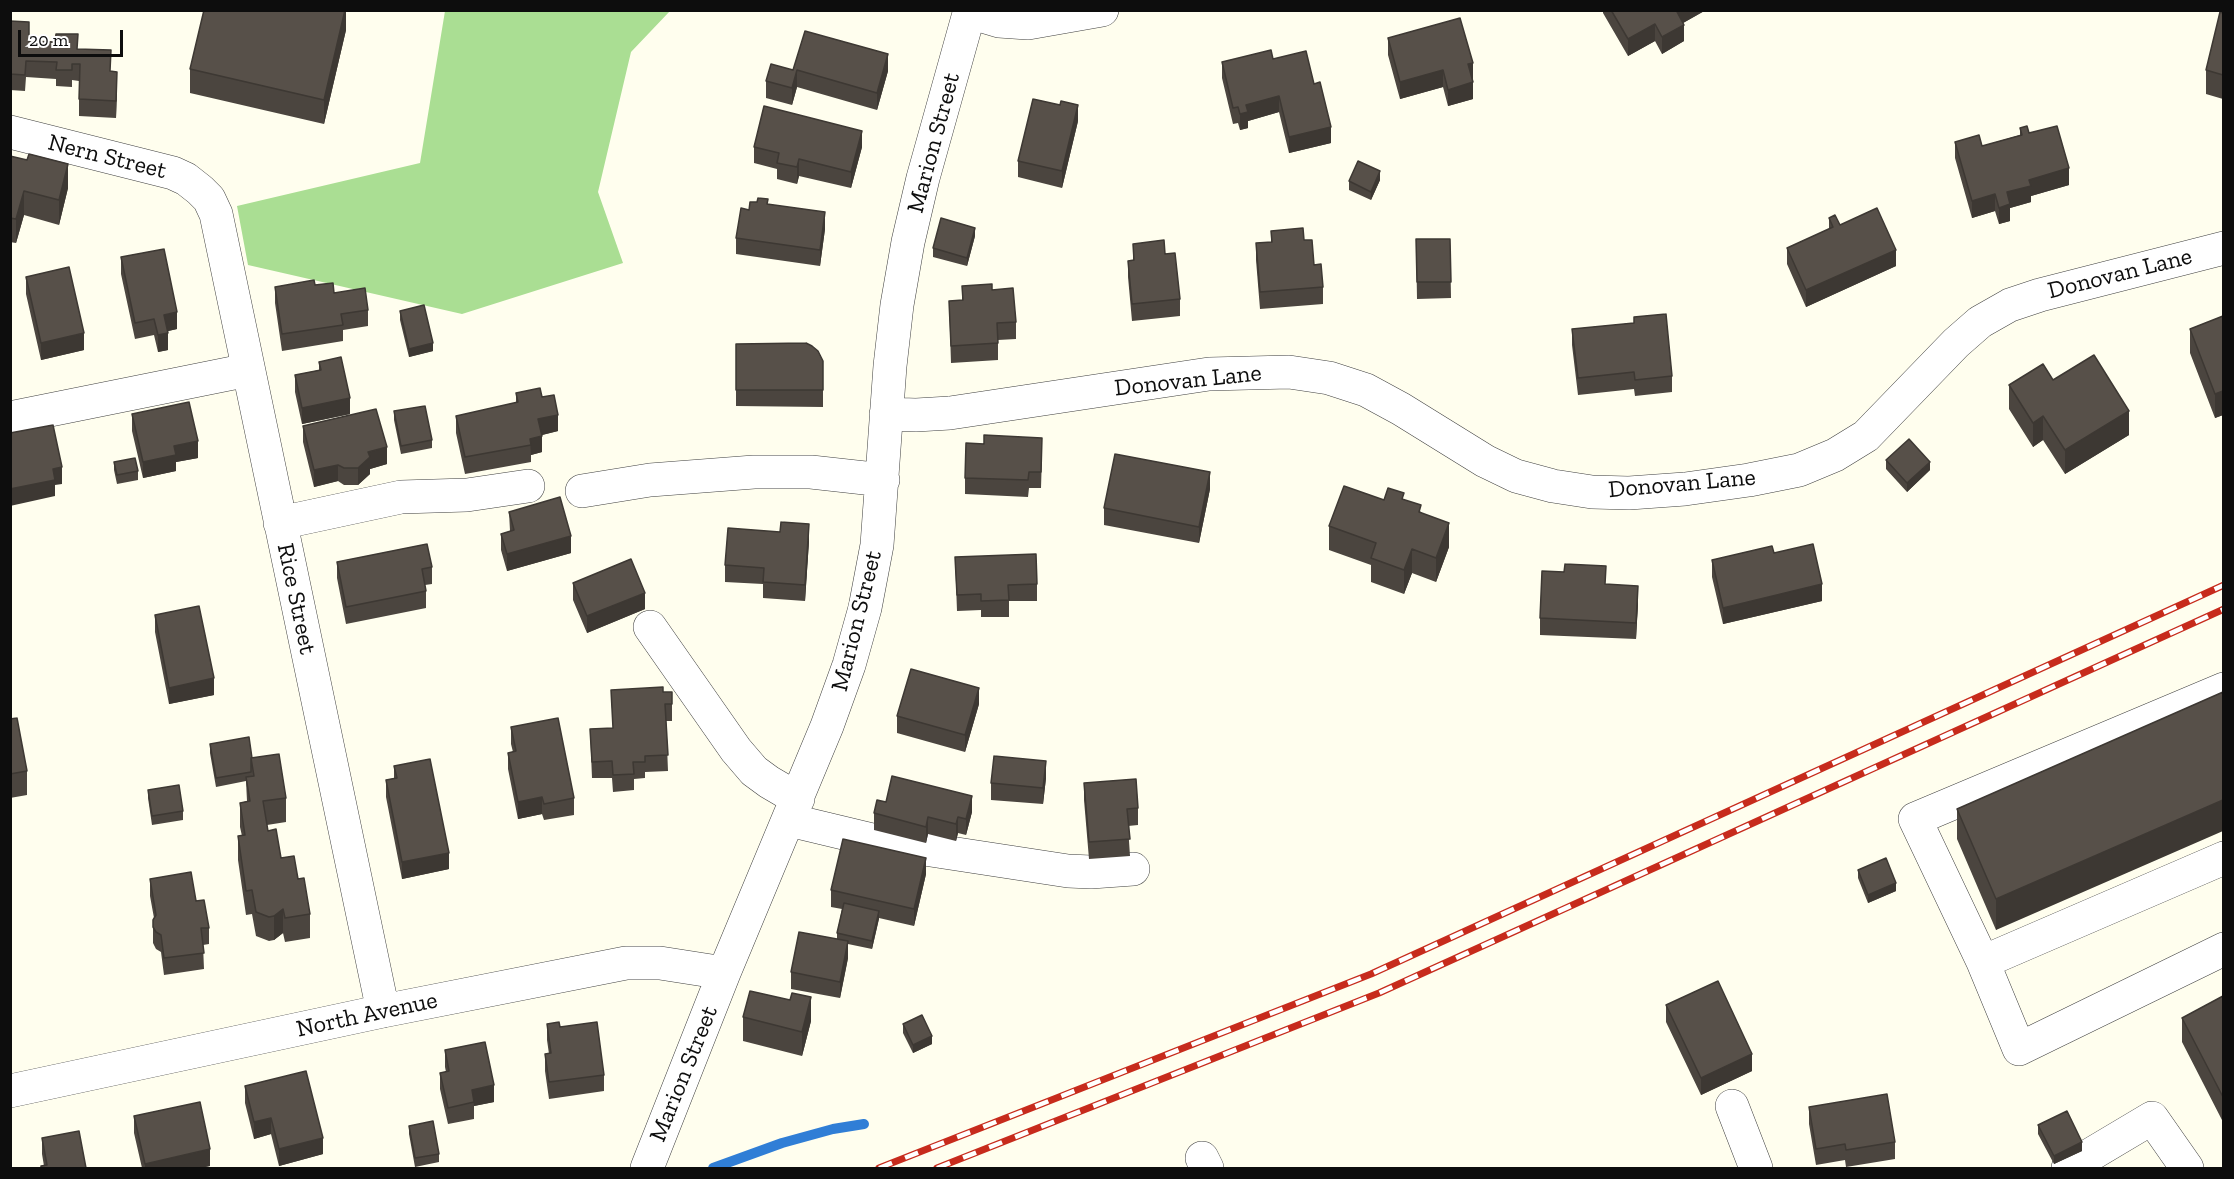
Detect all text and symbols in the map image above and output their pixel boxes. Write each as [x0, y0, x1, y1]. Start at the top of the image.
scale bar [21, 18, 126, 56]
text: 20 m [29, 29, 68, 51]
street label: Marion Street [901, 70, 967, 216]
street label: Nern Street [45, 128, 169, 186]
street label: Donovan Lane [2045, 242, 2195, 306]
street label: Donovan Lane [1113, 359, 1263, 403]
street label: Donovan Lane [1607, 463, 1757, 505]
street label: Rice Street [270, 541, 322, 657]
street label: Marion Street [826, 548, 888, 694]
street label: North Avenue [294, 986, 440, 1044]
street label: Marion Street [644, 1002, 724, 1146]

